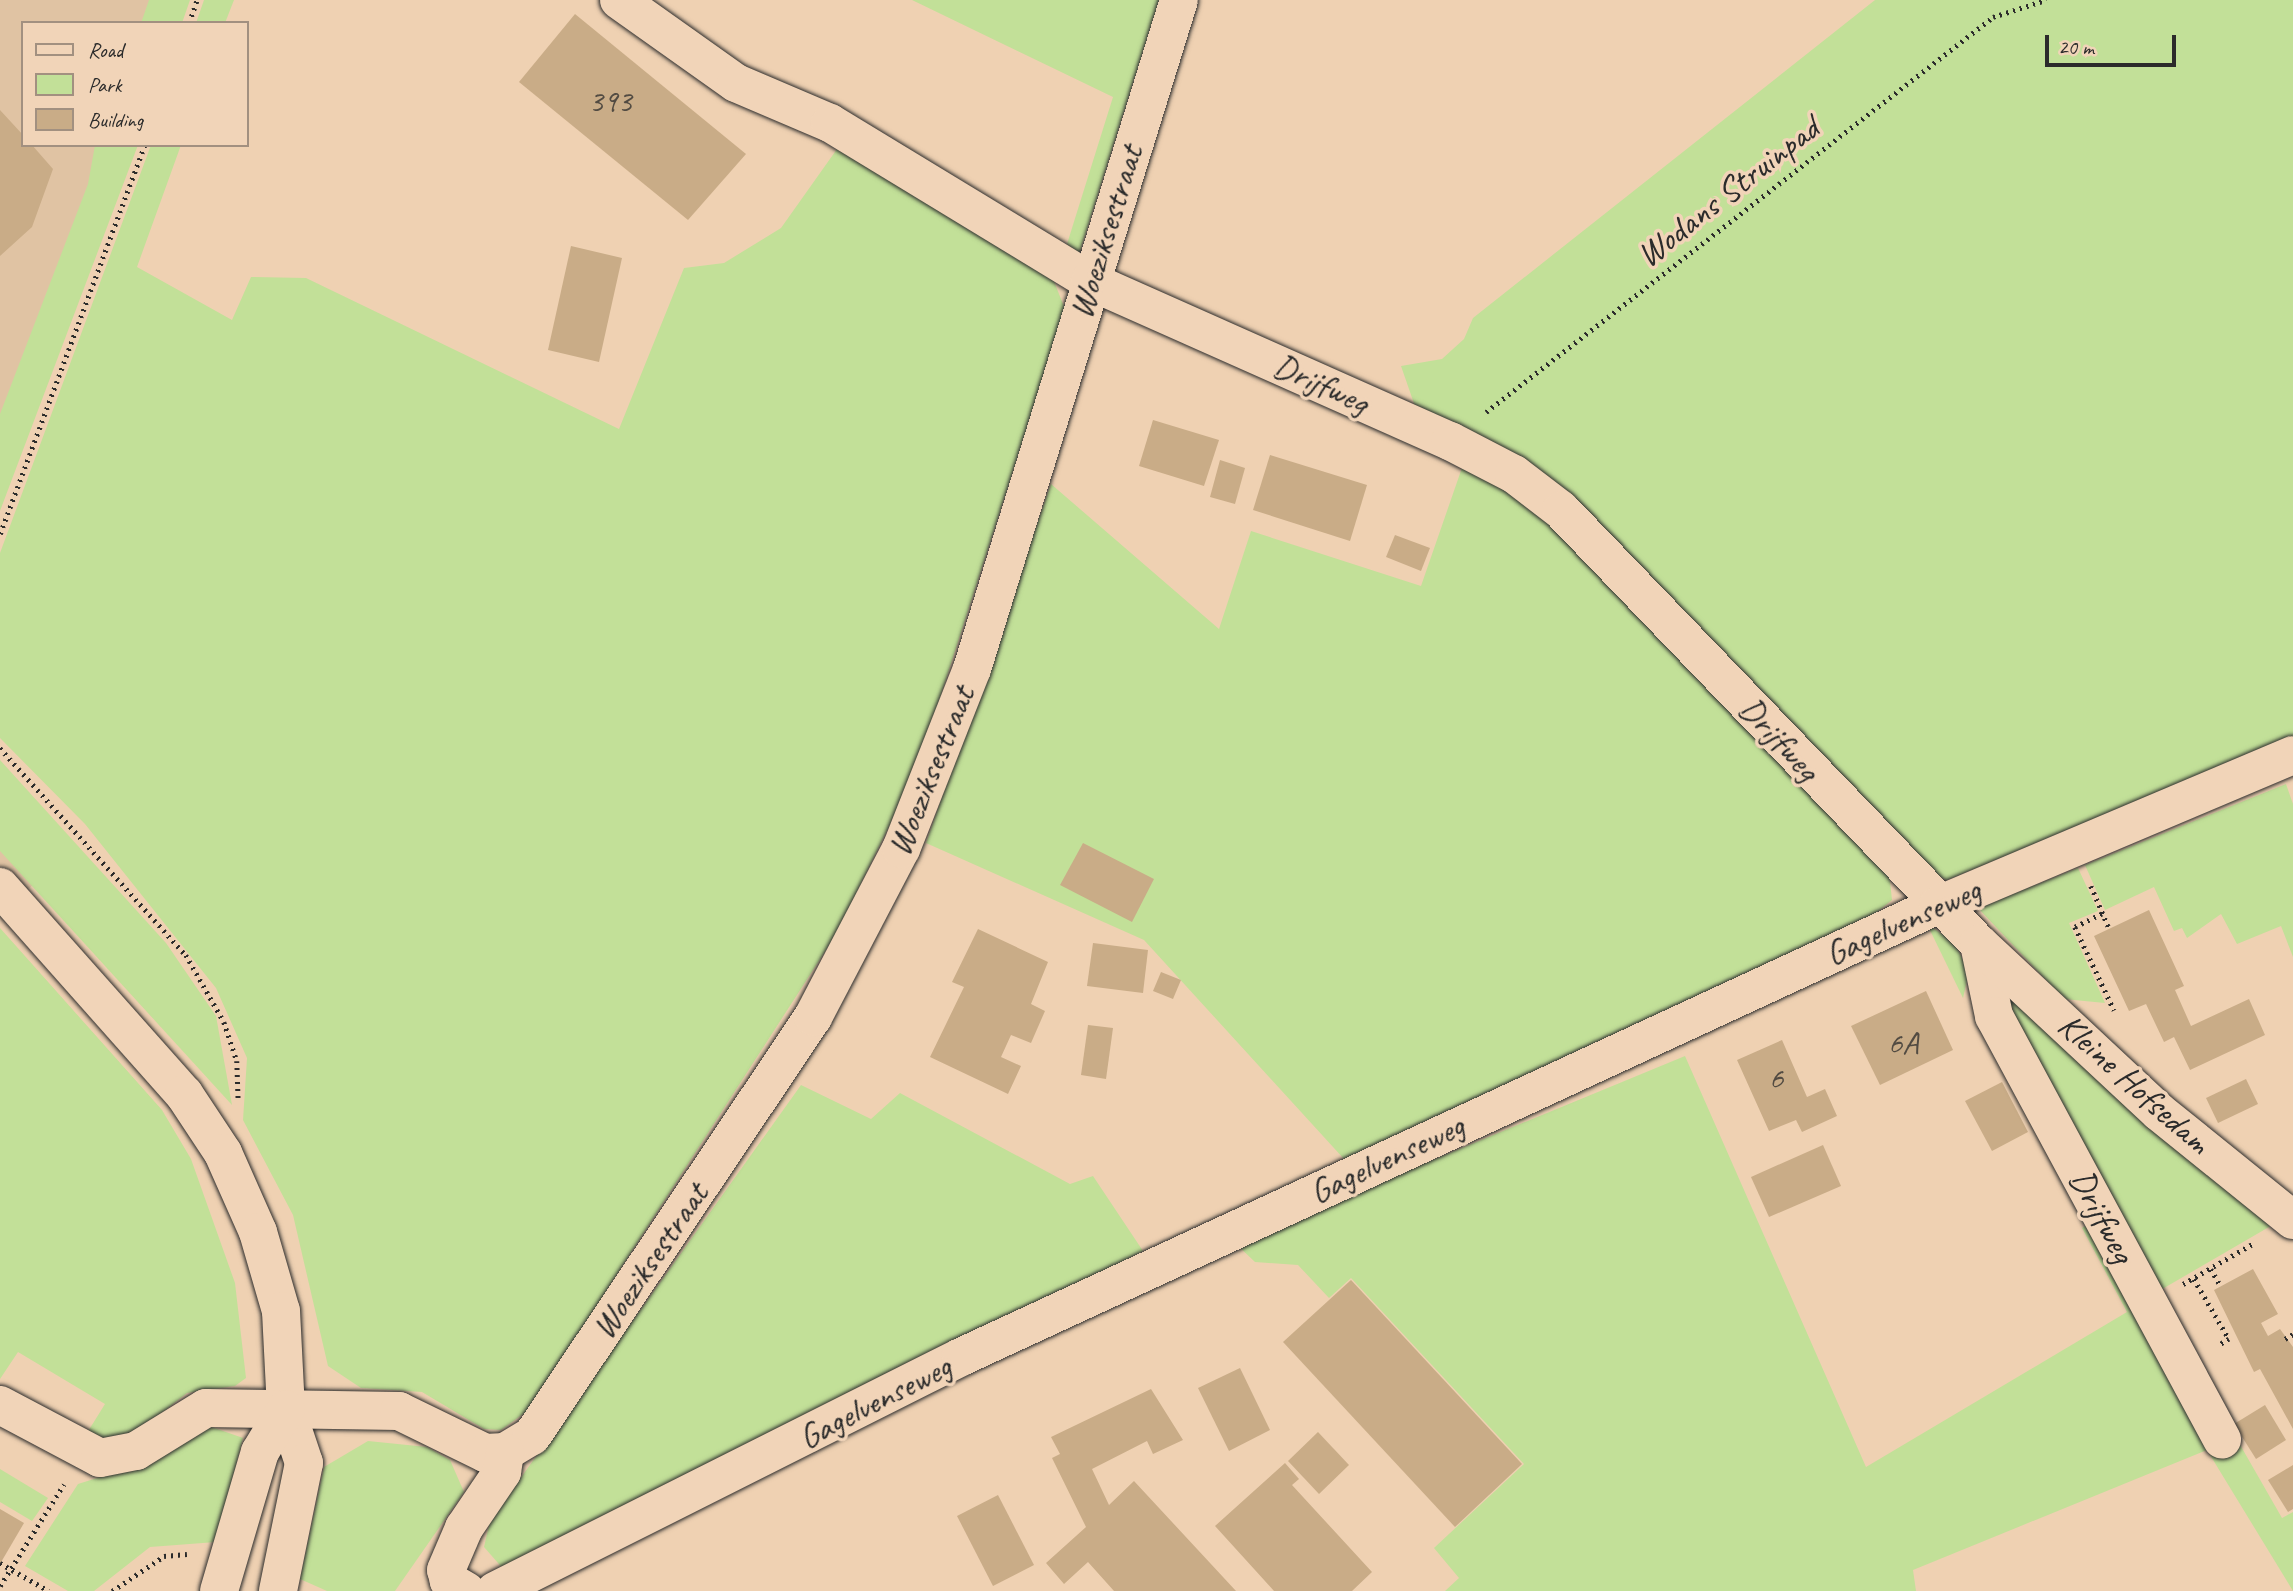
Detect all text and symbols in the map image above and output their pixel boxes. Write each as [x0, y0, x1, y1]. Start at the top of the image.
legend [21, 21, 248, 147]
scale bar [2048, 21, 2179, 65]
text: 20 m [2058, 34, 2094, 60]
text: Road [88, 37, 123, 63]
text: Park [88, 72, 121, 98]
house number: 393 [588, 82, 632, 120]
text: Building [88, 107, 143, 133]
street label: Wodans Struinpad [1628, 108, 1828, 276]
street label: Woeziksestraat [1060, 140, 1152, 324]
street label: Drijfweg [1267, 345, 1375, 423]
street label: Woeziksestraat [878, 680, 984, 862]
street label: Drijfweg [1730, 688, 1828, 790]
street label: Gagelvenseweg [1819, 869, 1987, 975]
street label: Kleine Hofsedam [2049, 1005, 2219, 1163]
house number: 6A [1888, 1024, 1918, 1062]
house number: 6 [1769, 1059, 1783, 1097]
street label: Gagelvenseweg [1303, 1105, 1471, 1213]
street label: Drijfweg [2060, 1162, 2144, 1270]
street label: Woeziksestraat [583, 1175, 717, 1347]
street label: Gagelvenseweg [792, 1346, 958, 1458]

